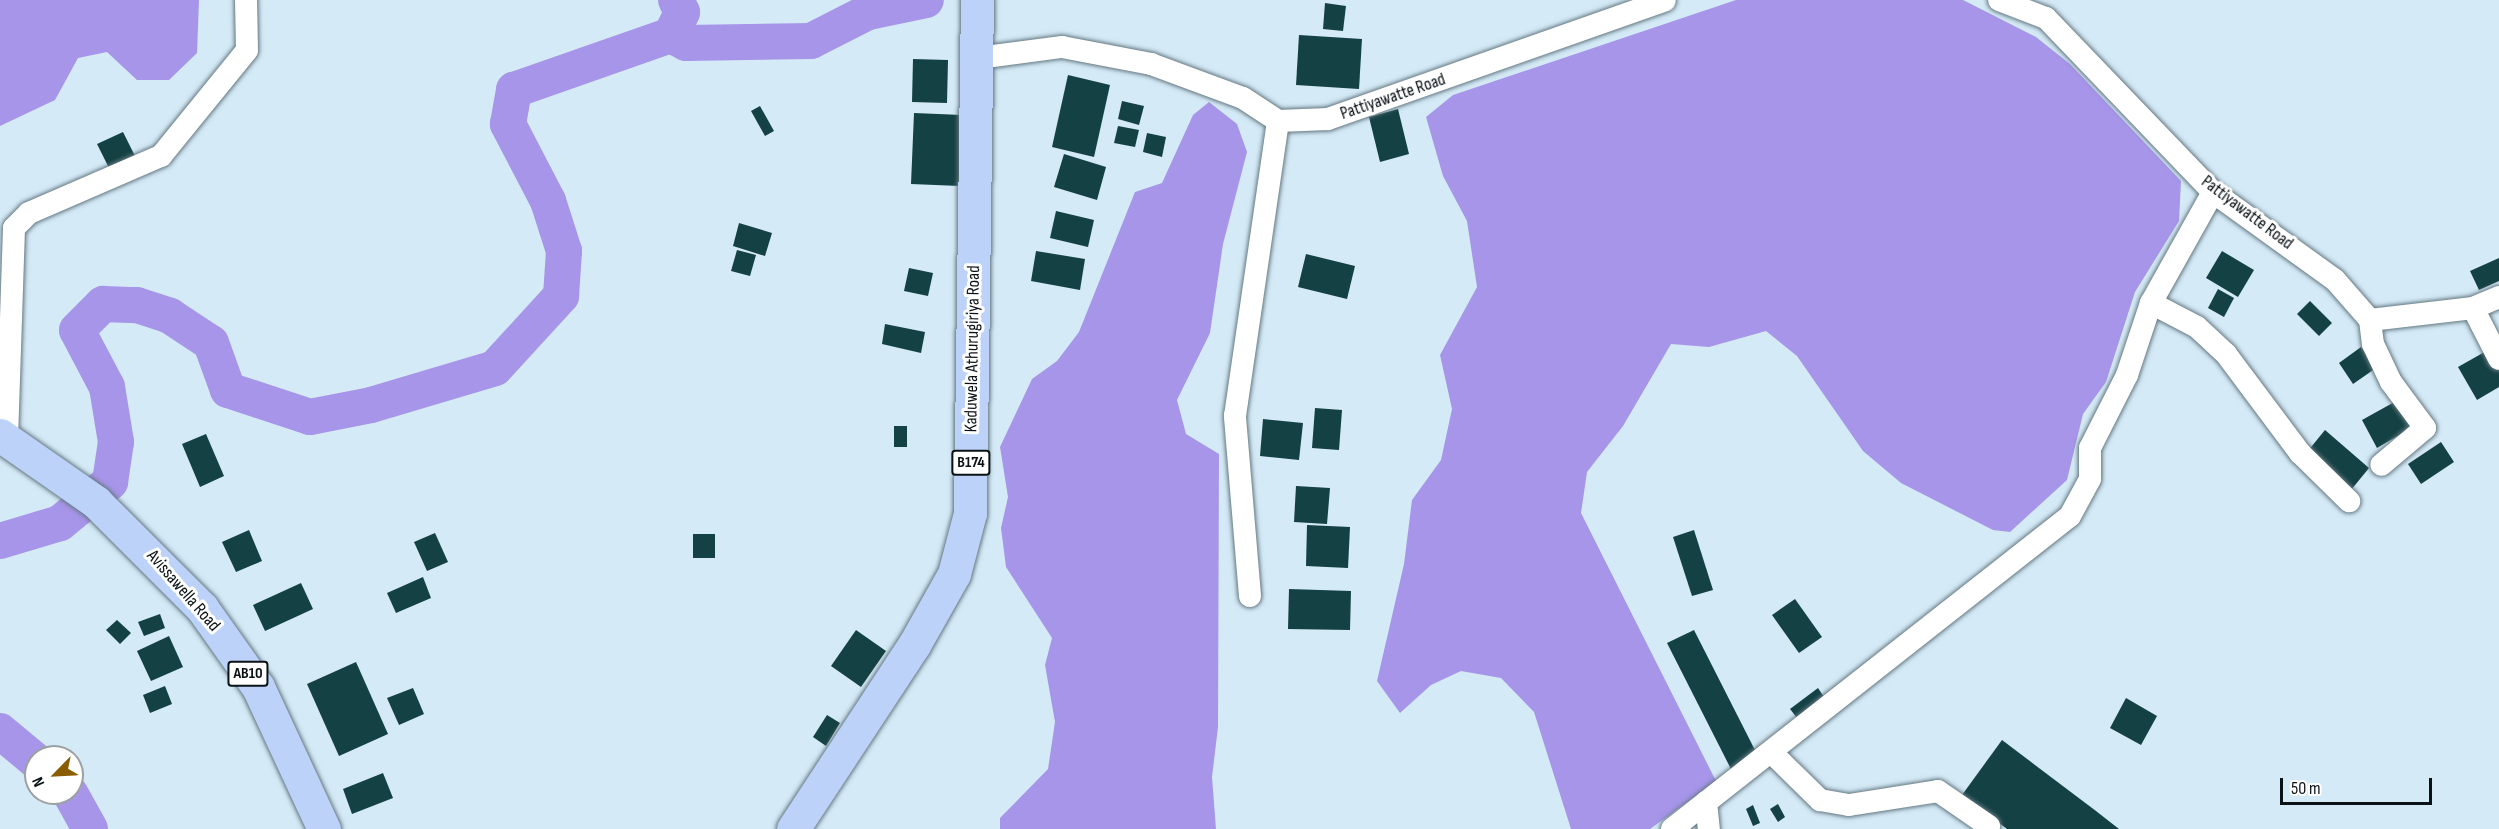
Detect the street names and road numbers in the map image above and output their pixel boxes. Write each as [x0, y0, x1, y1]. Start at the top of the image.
street label: Pattiyawatte Road [1338, 69, 1448, 125]
street label: Pattiyawatte Road [2197, 171, 2297, 255]
street label: Kaduwela Athurugiriya Road [961, 265, 985, 433]
road number: B174 [950, 450, 992, 476]
street label: Avissawella Road [142, 546, 224, 636]
road number: AB10 [227, 661, 269, 687]

